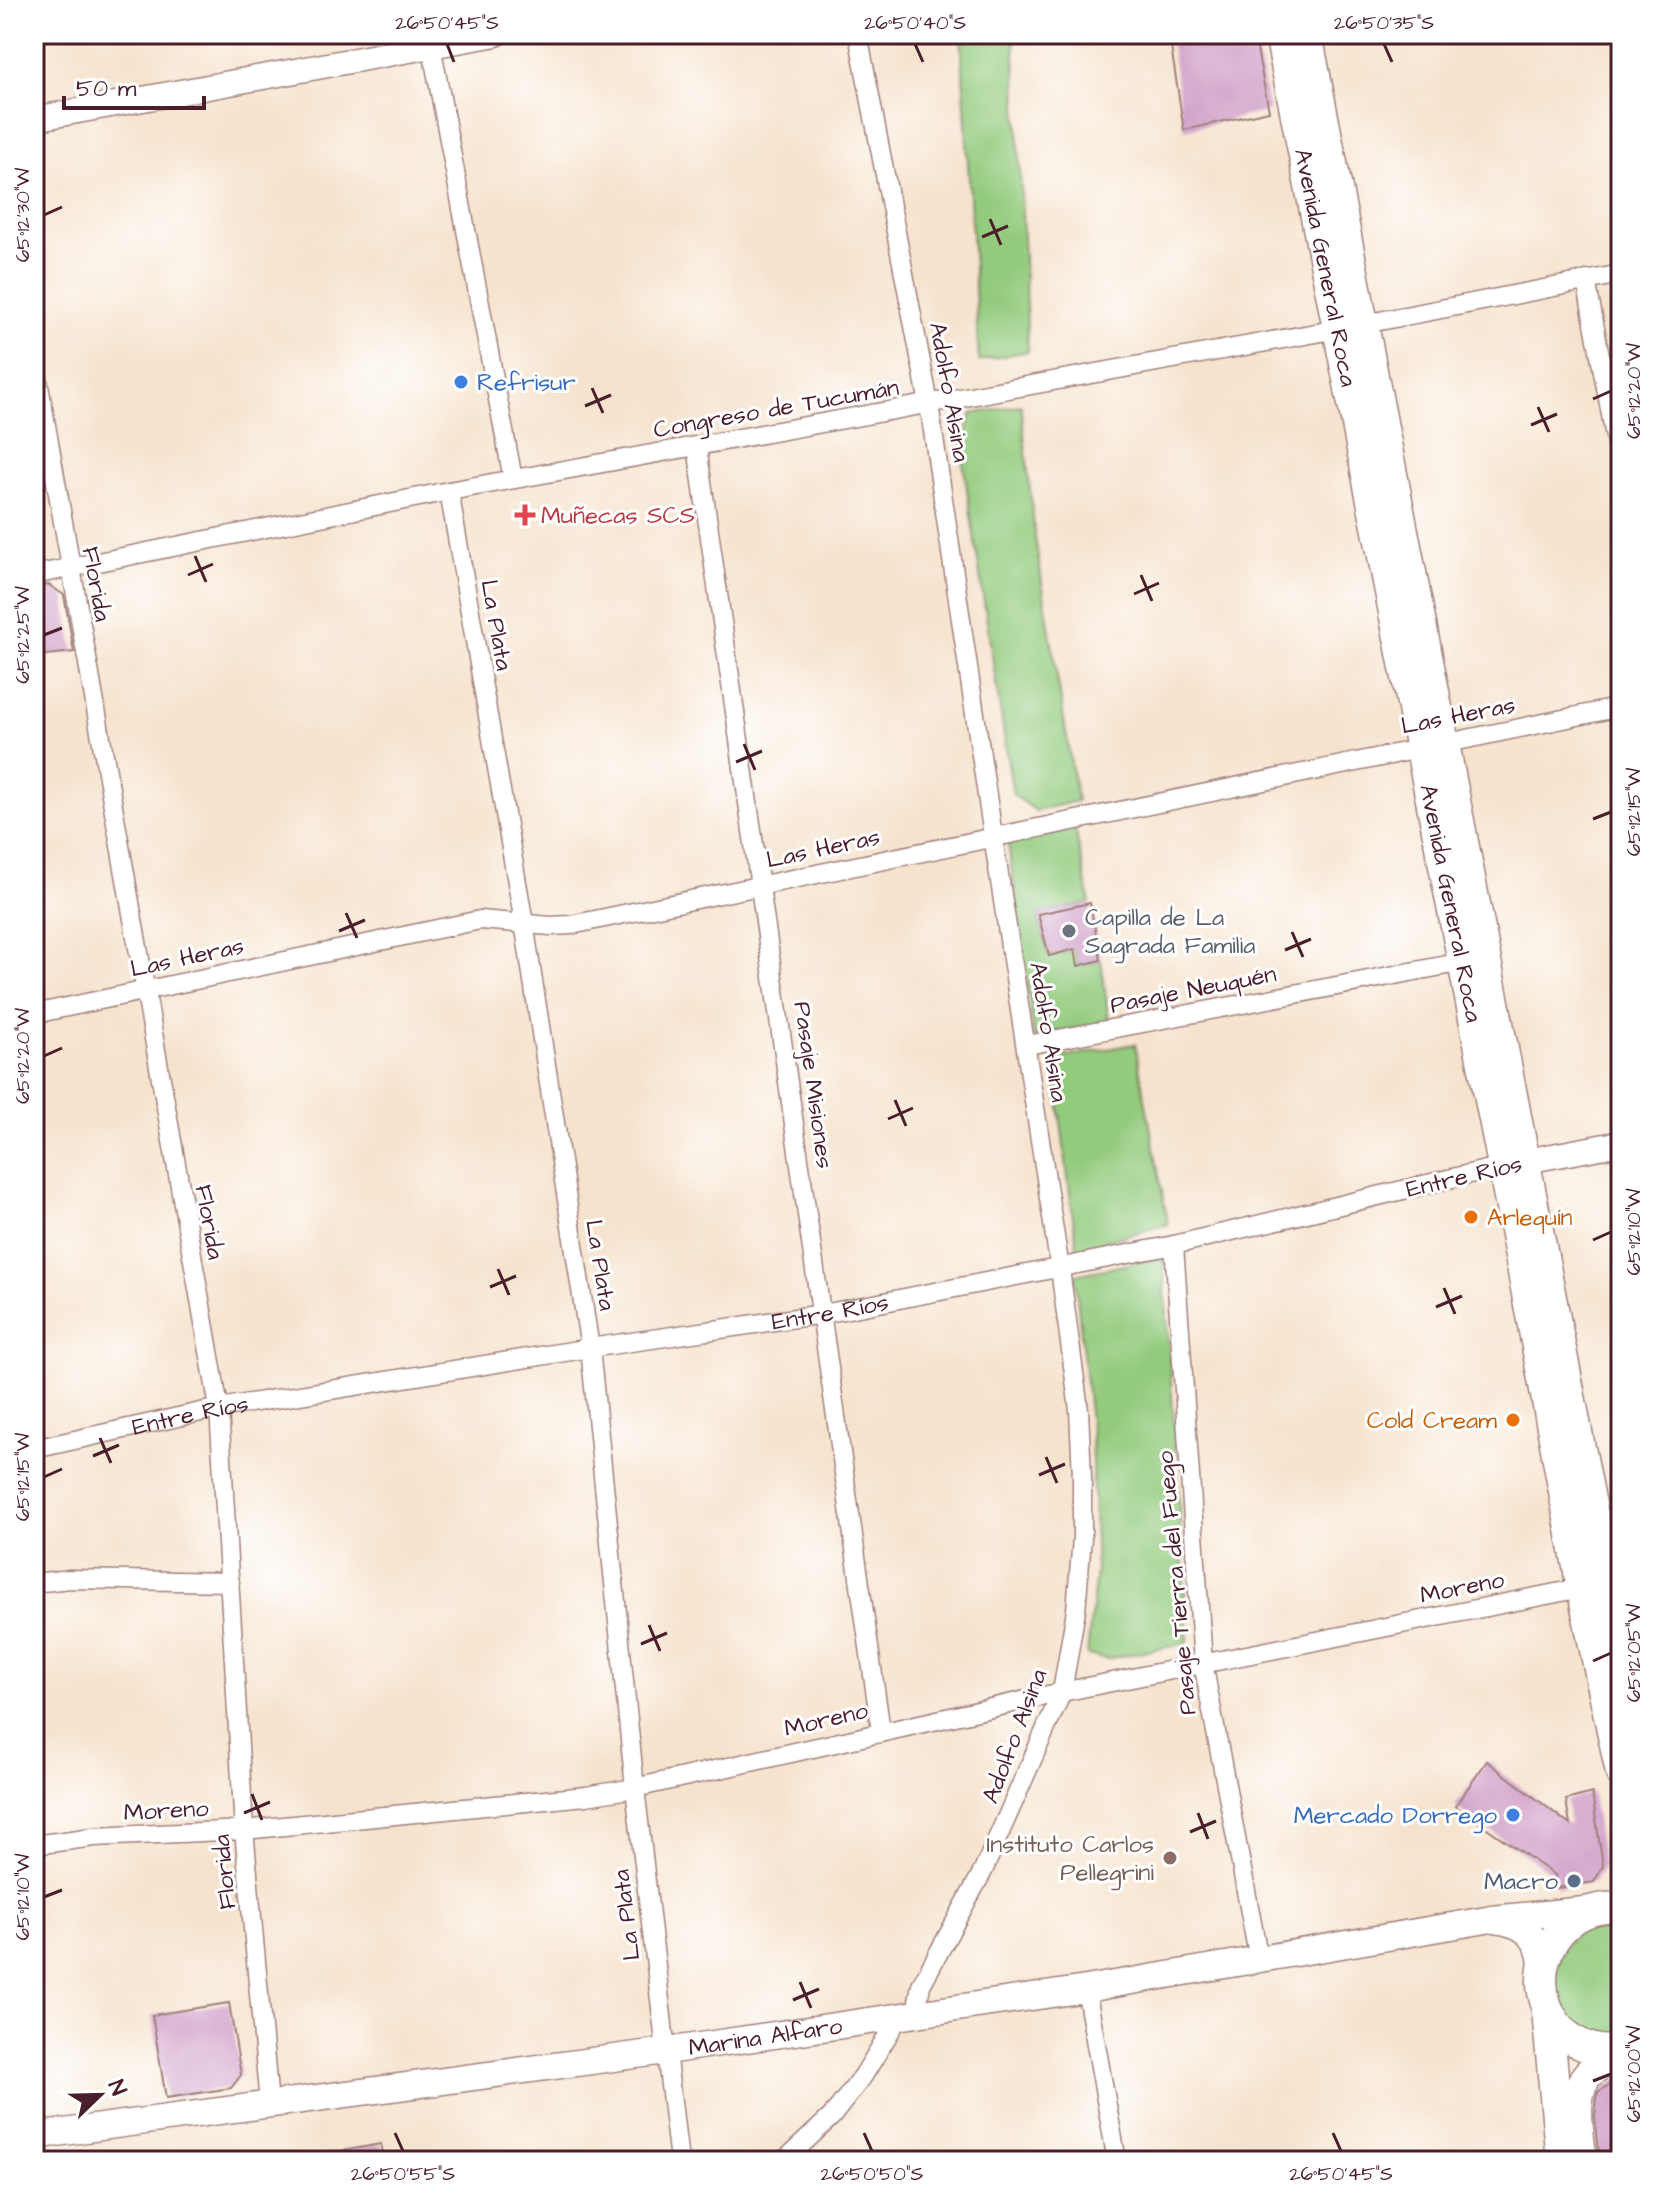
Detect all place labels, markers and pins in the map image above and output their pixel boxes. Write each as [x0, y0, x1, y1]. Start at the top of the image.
place label: Refrisur [477, 366, 576, 400]
marker: Refrisur [452, 373, 470, 391]
place label: Muñecas SCS [541, 499, 695, 533]
marker: Muñecas SCS [516, 506, 534, 524]
place label: Capilla de La Sagrada Familia [1085, 901, 1255, 964]
marker: Capilla de La Sagrada Familia [1060, 922, 1078, 940]
place label: Arlequín [1487, 1201, 1573, 1235]
marker: Arlequín [1462, 1208, 1480, 1226]
place label: Cold Cream [1367, 1404, 1497, 1438]
marker: Cold Cream [1504, 1411, 1522, 1429]
place label: Mercado Dorrego [1294, 1799, 1498, 1834]
marker: Mercado Dorrego [1504, 1806, 1522, 1824]
place label: Instituto Carlos Pellegrini [987, 1828, 1154, 1891]
marker: Instituto Carlos Pellegrini [1161, 1849, 1179, 1867]
place label: Macro [1484, 1865, 1558, 1899]
marker: Macro [1565, 1872, 1583, 1890]

